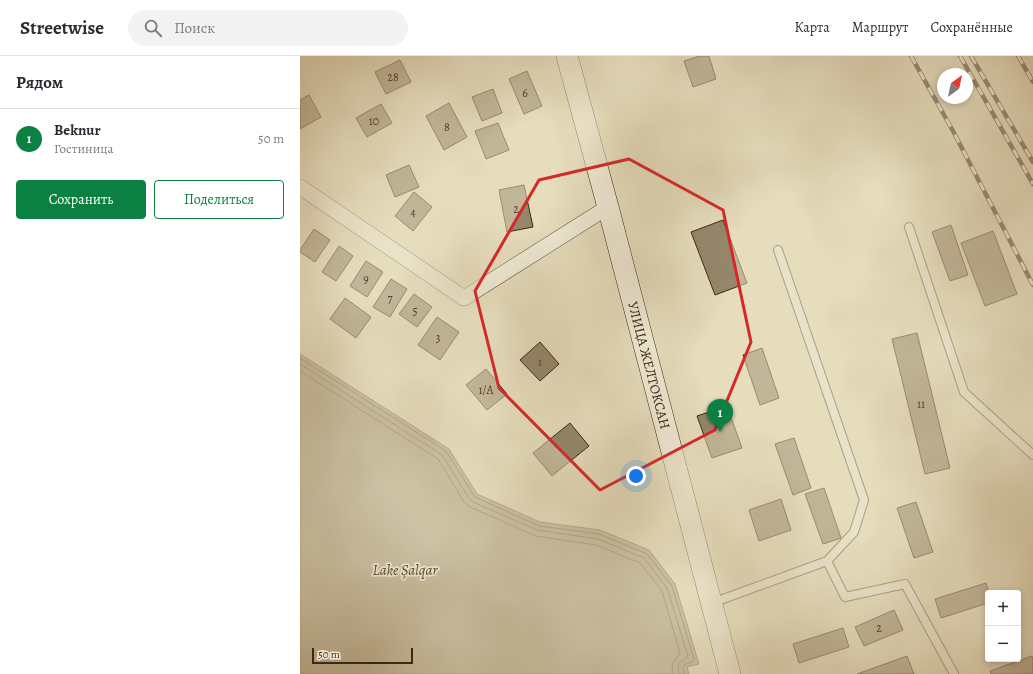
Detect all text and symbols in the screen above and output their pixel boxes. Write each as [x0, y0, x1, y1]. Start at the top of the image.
search box [128, 10, 408, 46]
text: Streetwise [20, 15, 104, 41]
icon: search [142, 17, 164, 39]
text: Поиск [174, 18, 215, 38]
text: Карта [795, 18, 830, 37]
text: Маршрут [852, 18, 908, 37]
text: Сохранённые [930, 18, 1013, 37]
north arrow [937, 68, 973, 104]
house number: 28 [387, 69, 399, 85]
text: Рядом [16, 71, 63, 94]
house number: 6 [522, 85, 528, 101]
house number: 10 [369, 113, 379, 129]
house number: 8 [444, 119, 450, 135]
text: Beknur [54, 120, 101, 140]
text: 1 [27, 130, 31, 147]
text: 50 m [258, 130, 284, 147]
text: Гостиница [54, 140, 114, 157]
button: Сохранить [16, 180, 146, 219]
button: Поделиться [154, 180, 284, 219]
house number: 2 [513, 201, 519, 217]
house number: 4 [410, 204, 416, 220]
house number: 9 [363, 271, 369, 287]
house number: 7 [387, 290, 393, 306]
street label: УЛИЦА ЖЕЛТОКСАН [623, 299, 675, 431]
house number: 5 [412, 303, 418, 319]
house number: 3 [436, 330, 441, 346]
house number: 1 [538, 354, 542, 370]
house number: 1/А [478, 382, 495, 398]
house number: 11 [917, 396, 925, 412]
pin: 1 [707, 399, 733, 432]
your location [626, 466, 646, 486]
water label: Lake Şalqar [372, 560, 438, 580]
map controls [985, 590, 1021, 662]
button: + [985, 590, 1021, 626]
house number: 2 [876, 620, 882, 636]
button: − [985, 626, 1021, 662]
scale bar [312, 646, 413, 665]
text: 50 m [318, 647, 340, 662]

